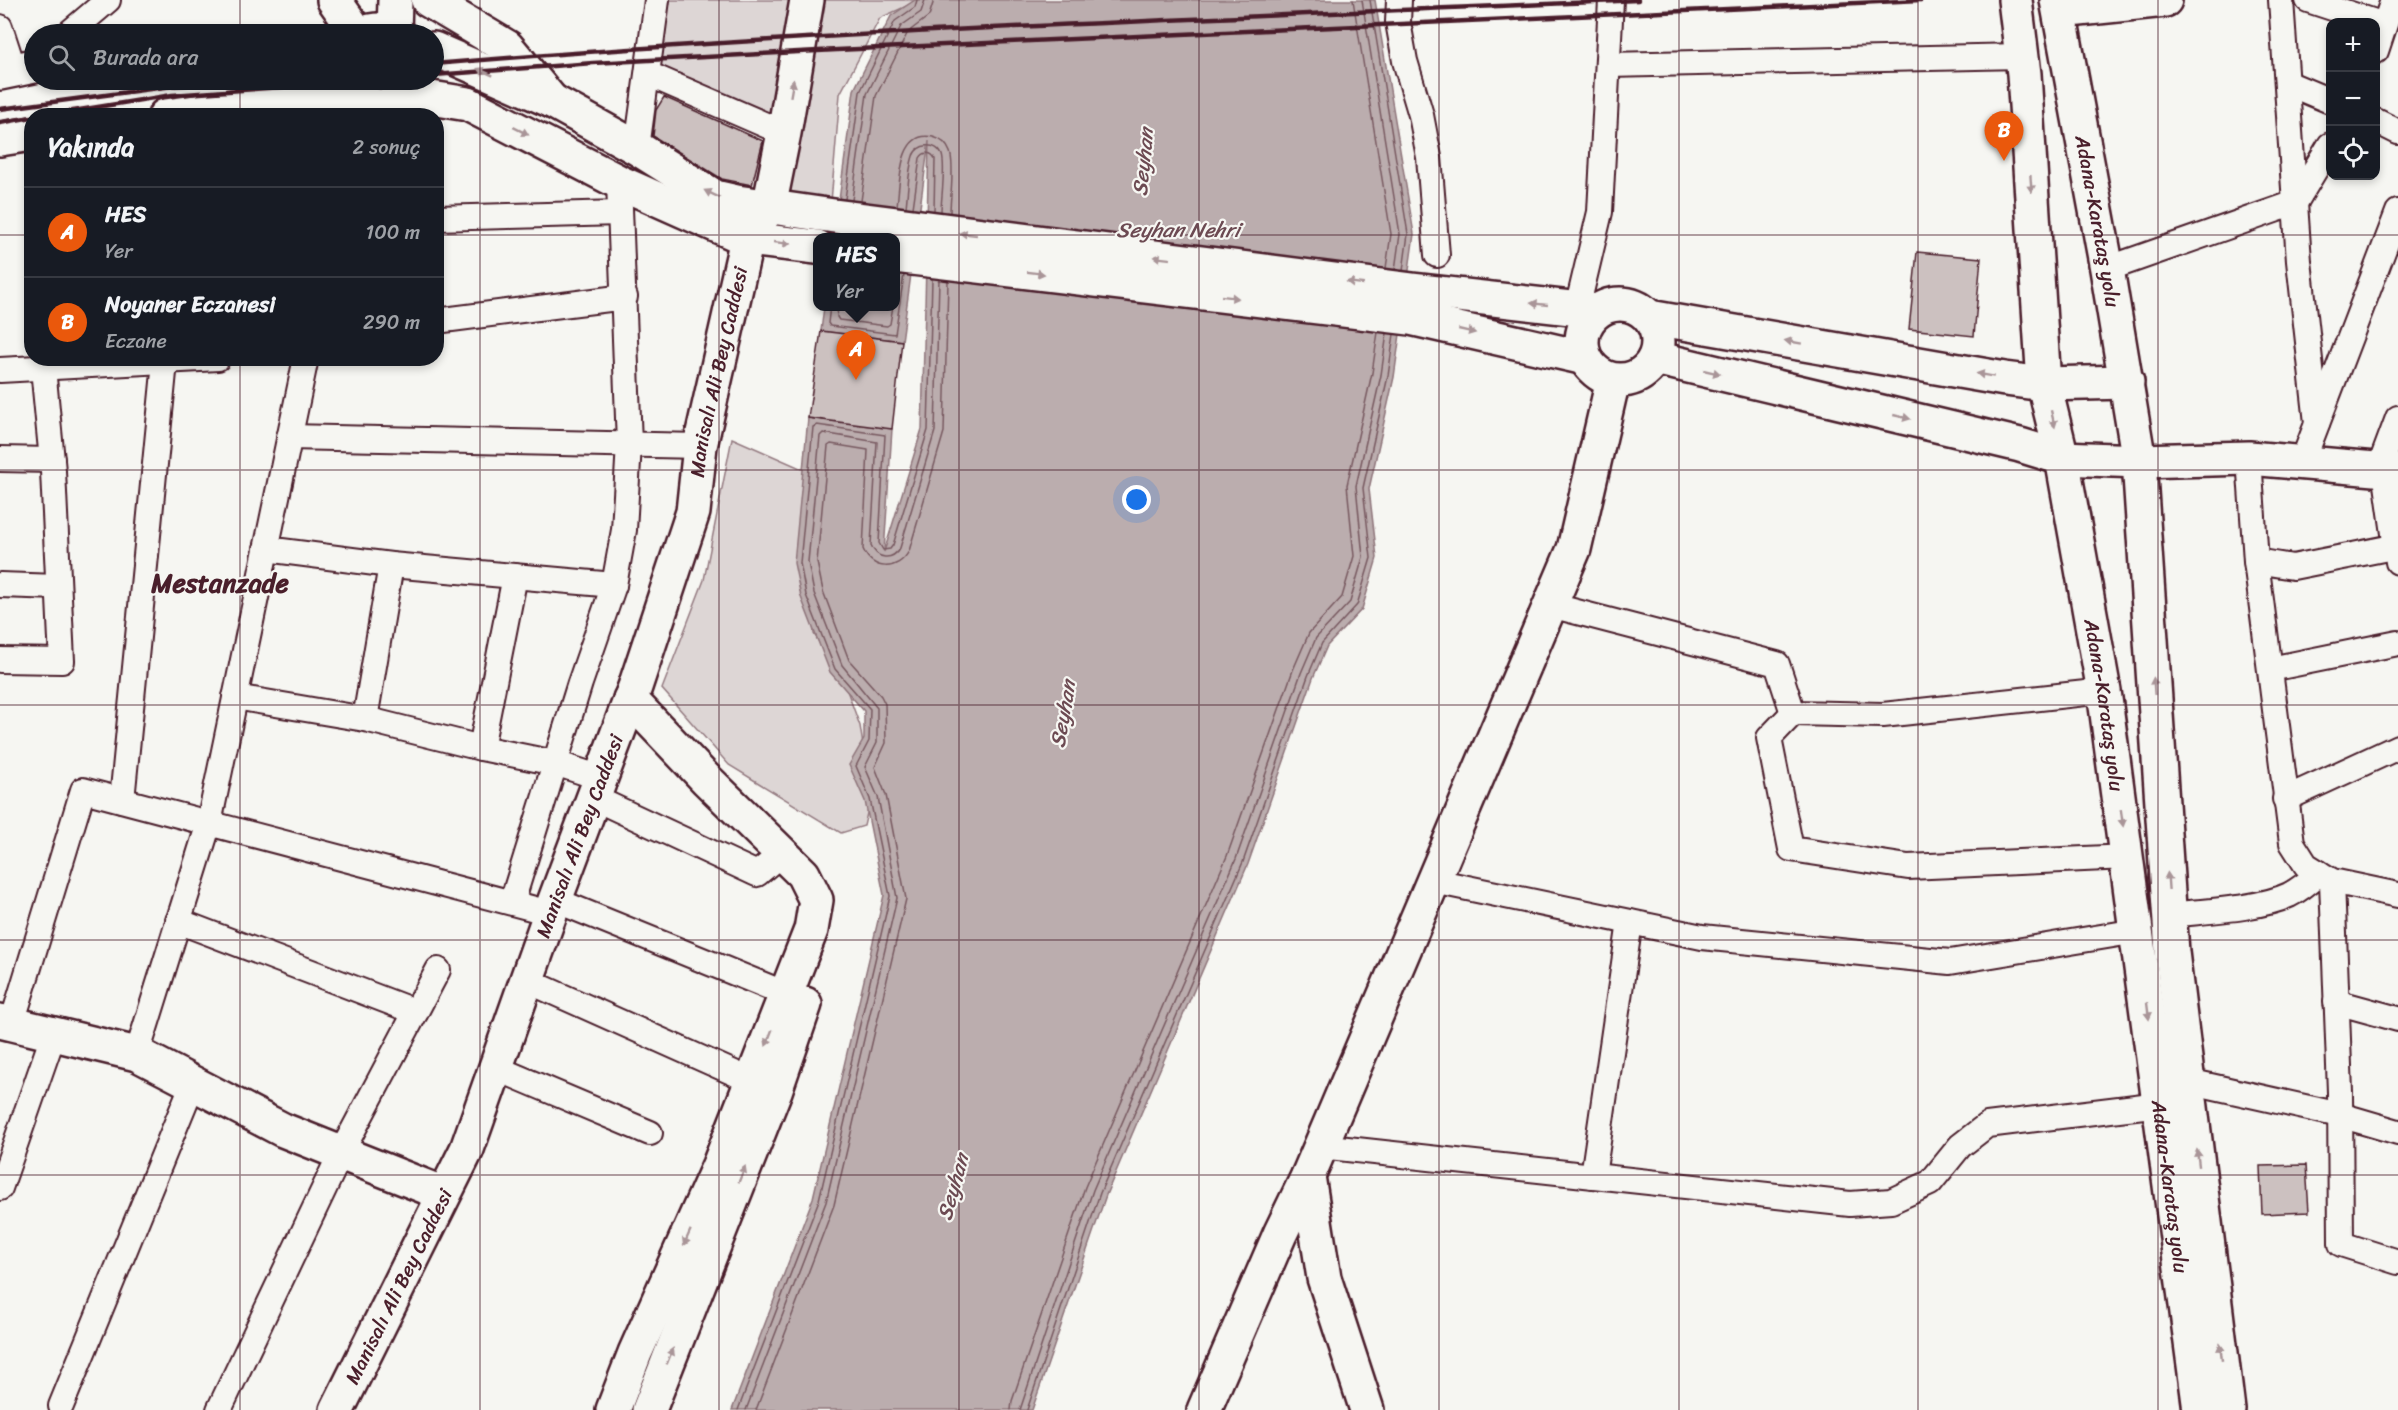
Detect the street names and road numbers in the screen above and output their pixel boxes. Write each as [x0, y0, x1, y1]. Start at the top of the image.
street label: Adana-Karataş yolu [2064, 131, 2130, 310]
street label: Manisalı Ali Bey Caddesi [680, 262, 759, 479]
street label: Adana-Karataş yolu [2073, 615, 2134, 794]
street label: Manisalı Ali Bey Caddesi [526, 728, 634, 943]
street label: Adana-Karataş yolu [2141, 1097, 2199, 1275]
street label: Manisalı Ali Bey Caddesi [335, 1181, 463, 1391]

